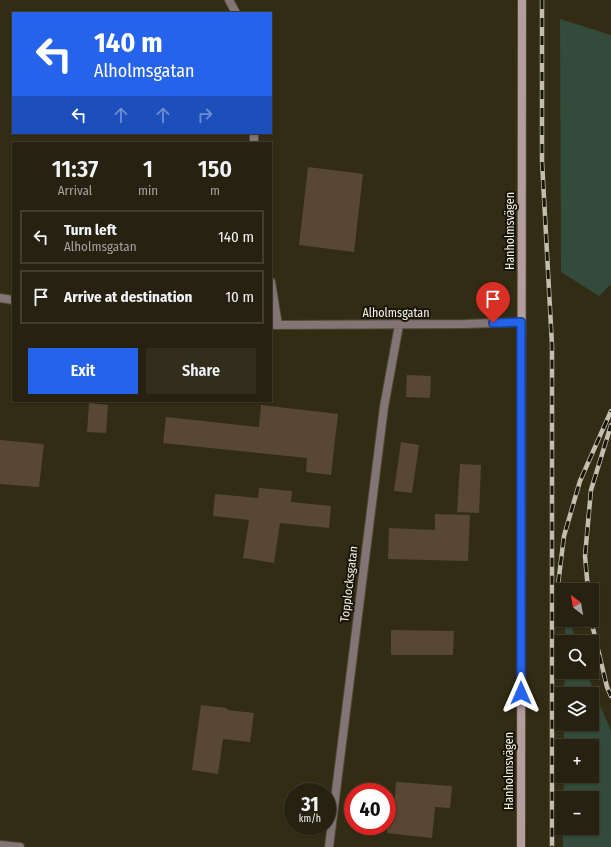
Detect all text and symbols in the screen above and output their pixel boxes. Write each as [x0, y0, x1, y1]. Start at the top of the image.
text: 140 m [94, 26, 163, 59]
icon: left [28, 28, 80, 80]
text: Alholmsgatan [94, 60, 194, 82]
icon: left [68, 104, 90, 126]
icon: ahead [110, 104, 132, 126]
icon: ahead [152, 104, 174, 126]
icon: right [194, 104, 216, 126]
text: 11:37 [52, 155, 98, 183]
text: 1 [143, 155, 153, 183]
text: 150 [198, 155, 232, 183]
text: Arrival [58, 183, 92, 198]
text: min [138, 183, 158, 198]
text: m [210, 183, 220, 198]
street label: Hanholmsvägen [503, 192, 517, 270]
text: Turn left [64, 221, 117, 239]
icon: left [30, 226, 52, 248]
text: 140 m [218, 228, 254, 246]
text: Alholmsgatan [64, 239, 137, 254]
pin [476, 282, 510, 323]
icon: arrive [30, 286, 52, 308]
text: Arrive at destination [64, 288, 192, 306]
text: 10 m [225, 288, 254, 306]
icon: arrive [482, 288, 504, 310]
street label: Alholmsgatan [363, 306, 429, 320]
button: Exit [28, 348, 138, 394]
button: Share [146, 348, 256, 394]
street label: Topplocksgatan [337, 545, 361, 623]
north arrow [555, 583, 599, 627]
map controls [555, 583, 599, 835]
button: search [555, 635, 599, 679]
position arrow [500, 672, 542, 714]
button: layers [555, 687, 599, 731]
street label: Hanholmsvägen [502, 732, 516, 810]
button: + [555, 739, 599, 783]
speed limit sign: 40 [344, 783, 396, 835]
button: − [555, 791, 599, 835]
text: 31 [301, 792, 319, 816]
text: km/h [299, 813, 321, 825]

